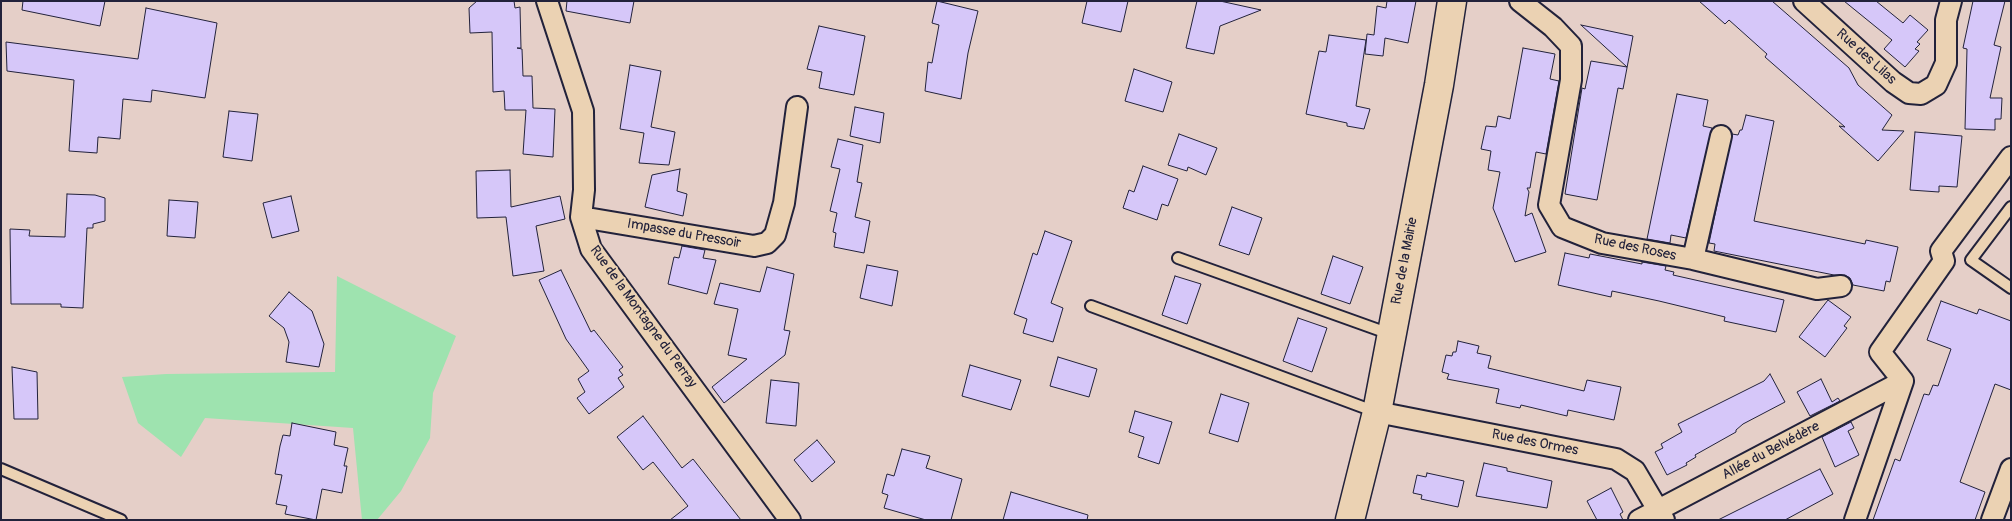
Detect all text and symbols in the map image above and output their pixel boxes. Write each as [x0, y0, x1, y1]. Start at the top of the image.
street label: Rue des Lilas [1833, 26, 1899, 88]
street label: Impasse du Pressoir [626, 216, 742, 252]
street label: Rue de la Mairie [1388, 216, 1422, 306]
street label: Rue des Roses [1593, 231, 1677, 265]
street label: Rue de la Montagne du Perray [586, 243, 700, 391]
street label: Allée du Belvédère [1719, 418, 1823, 484]
street label: Rue des Ormes [1490, 426, 1580, 460]

